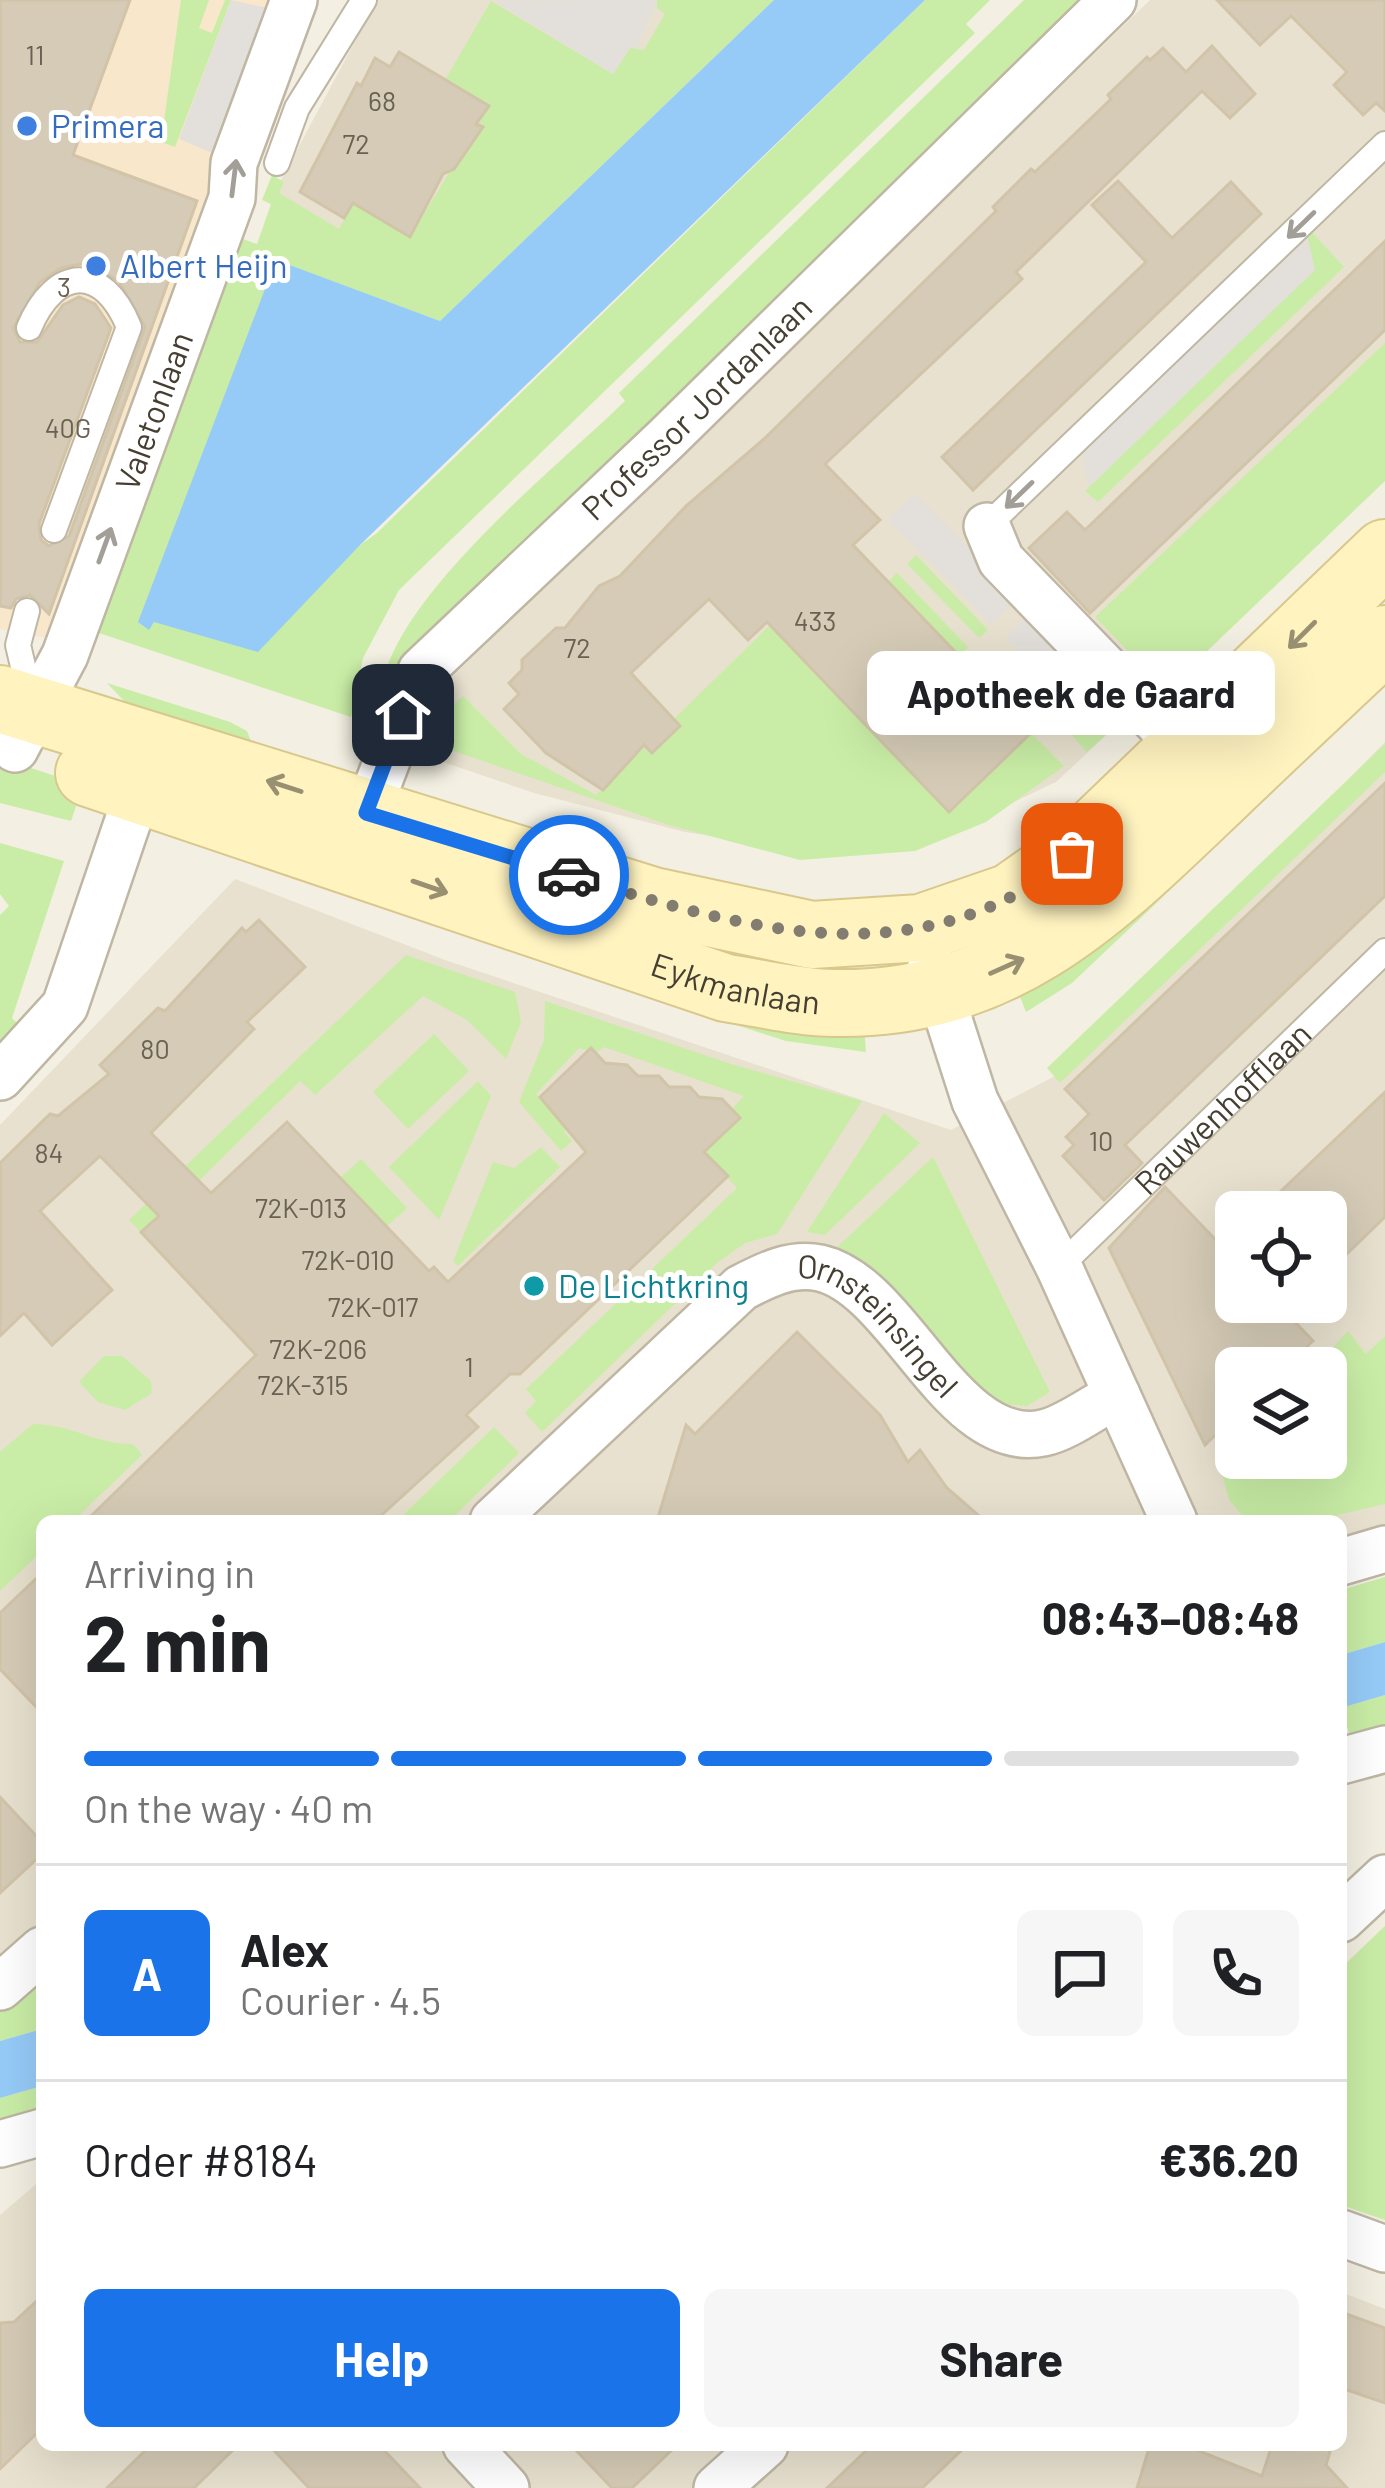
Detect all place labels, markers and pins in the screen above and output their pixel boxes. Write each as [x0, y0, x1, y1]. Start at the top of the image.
place label: Primera [51, 105, 164, 145]
marker: Primera [14, 113, 40, 139]
place label: Albert Heijn [120, 245, 288, 285]
marker: Albert Heijn [83, 253, 109, 279]
callout: Apotheek de Gaard [868, 650, 1276, 734]
pin [352, 664, 454, 766]
pin [1021, 803, 1123, 905]
place label: De Lichtkring [558, 1265, 749, 1305]
marker: De Lichtkring [521, 1273, 547, 1299]

